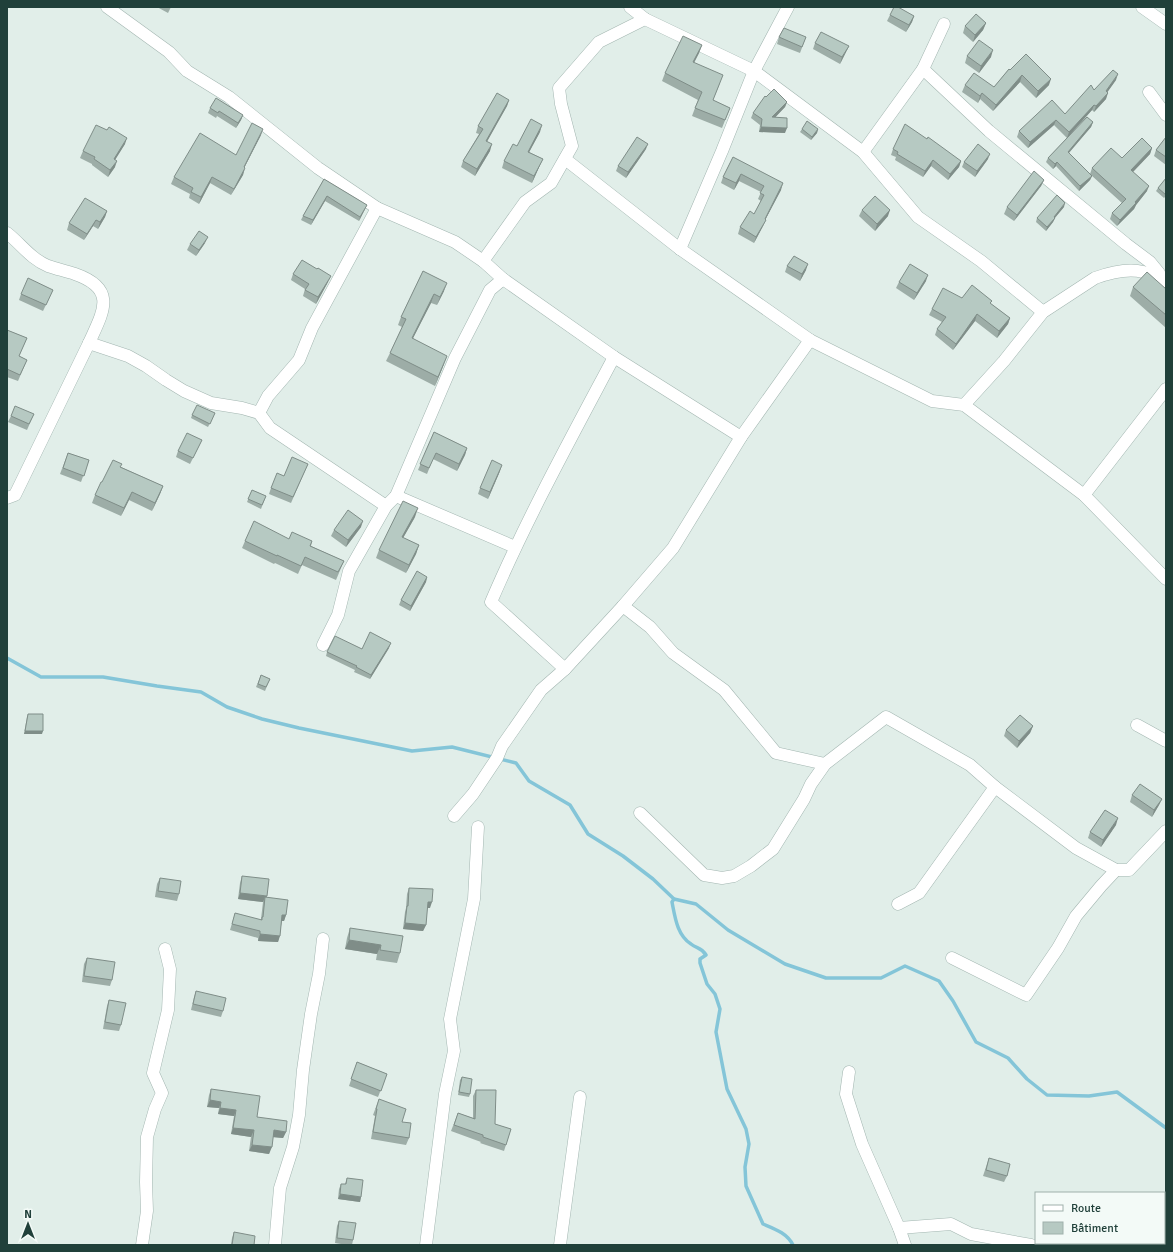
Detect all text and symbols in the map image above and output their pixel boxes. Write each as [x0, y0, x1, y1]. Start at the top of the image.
legend [1035, 1192, 1165, 1244]
text: Route [1071, 1201, 1101, 1216]
north arrow [8, 1204, 48, 1244]
text: N [24, 1208, 32, 1221]
text: Bâtiment [1071, 1221, 1118, 1236]

